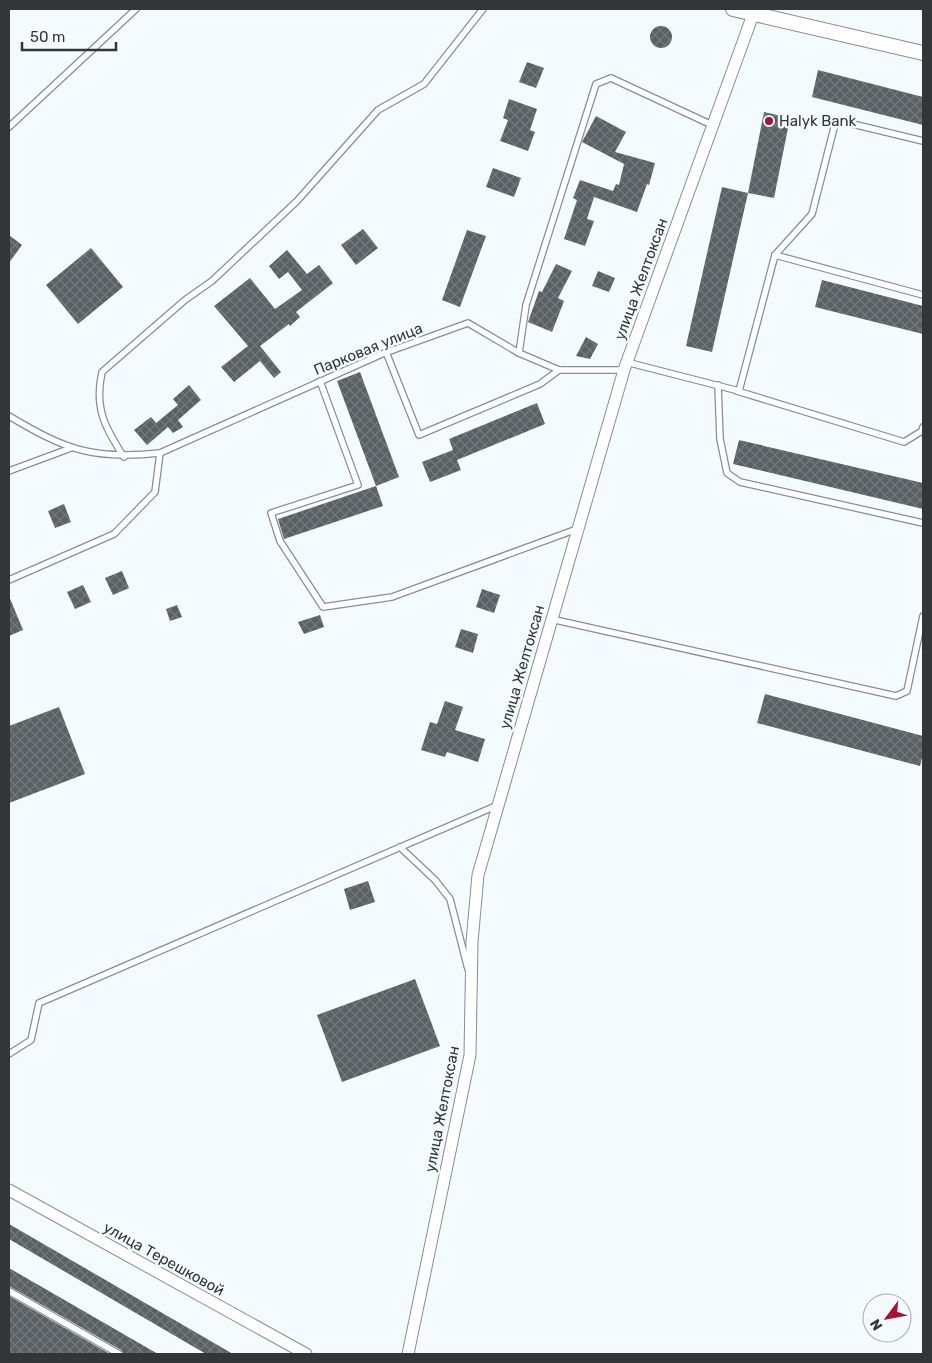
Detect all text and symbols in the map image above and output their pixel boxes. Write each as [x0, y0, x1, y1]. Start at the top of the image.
scale bar [22, 20, 116, 52]
text: 50 m [30, 28, 65, 46]
place label: Halyk Bank [779, 112, 857, 130]
marker: Halyk Bank [763, 115, 775, 127]
street label: улица Желтоксан [611, 216, 671, 342]
street label: Парковая улица [311, 319, 425, 379]
street label: улица Желтоксан [496, 603, 548, 731]
street label: улица Желтоксан [421, 1044, 463, 1174]
street label: улица Терешковой [100, 1218, 228, 1300]
north arrow [862, 1293, 912, 1343]
text: N [867, 1316, 886, 1333]

